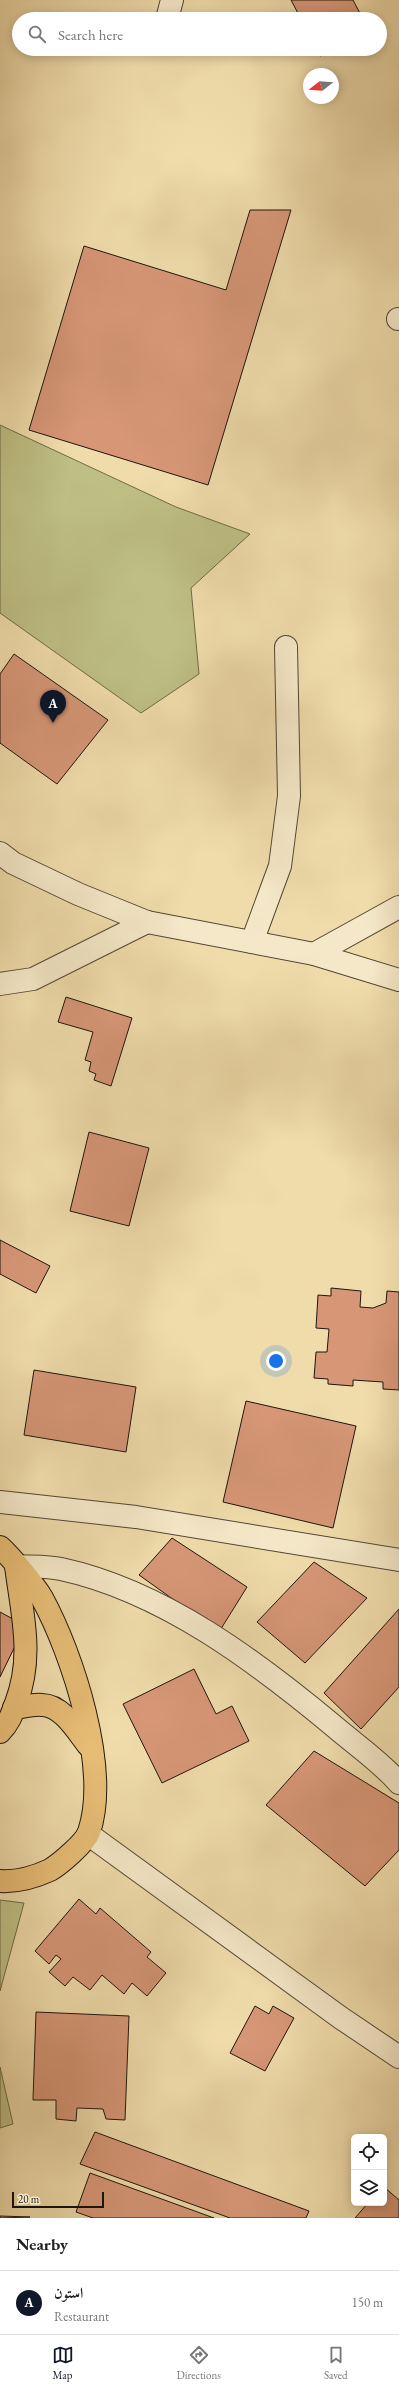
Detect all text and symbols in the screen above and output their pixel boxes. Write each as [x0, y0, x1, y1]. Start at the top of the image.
search box [12, 12, 387, 56]
icon: search [26, 23, 48, 45]
text: Search here [58, 25, 123, 44]
north arrow [303, 68, 339, 104]
pin: A [40, 690, 66, 723]
your location [266, 1351, 286, 1371]
map controls [351, 2134, 387, 2206]
button: locate [351, 2134, 387, 2170]
button: layers [351, 2170, 387, 2206]
scale bar [12, 2190, 104, 2209]
text: 20 m [18, 2192, 39, 2206]
text: Nearby [16, 2233, 68, 2255]
text: استون [54, 2283, 83, 2302]
text: A [24, 2294, 34, 2311]
text: 150 m [352, 2294, 383, 2311]
text: Restaurant [54, 2308, 109, 2325]
tab: Map [52, 2344, 74, 2382]
tab: Directions [177, 2344, 221, 2382]
tab: Saved [324, 2344, 347, 2382]

